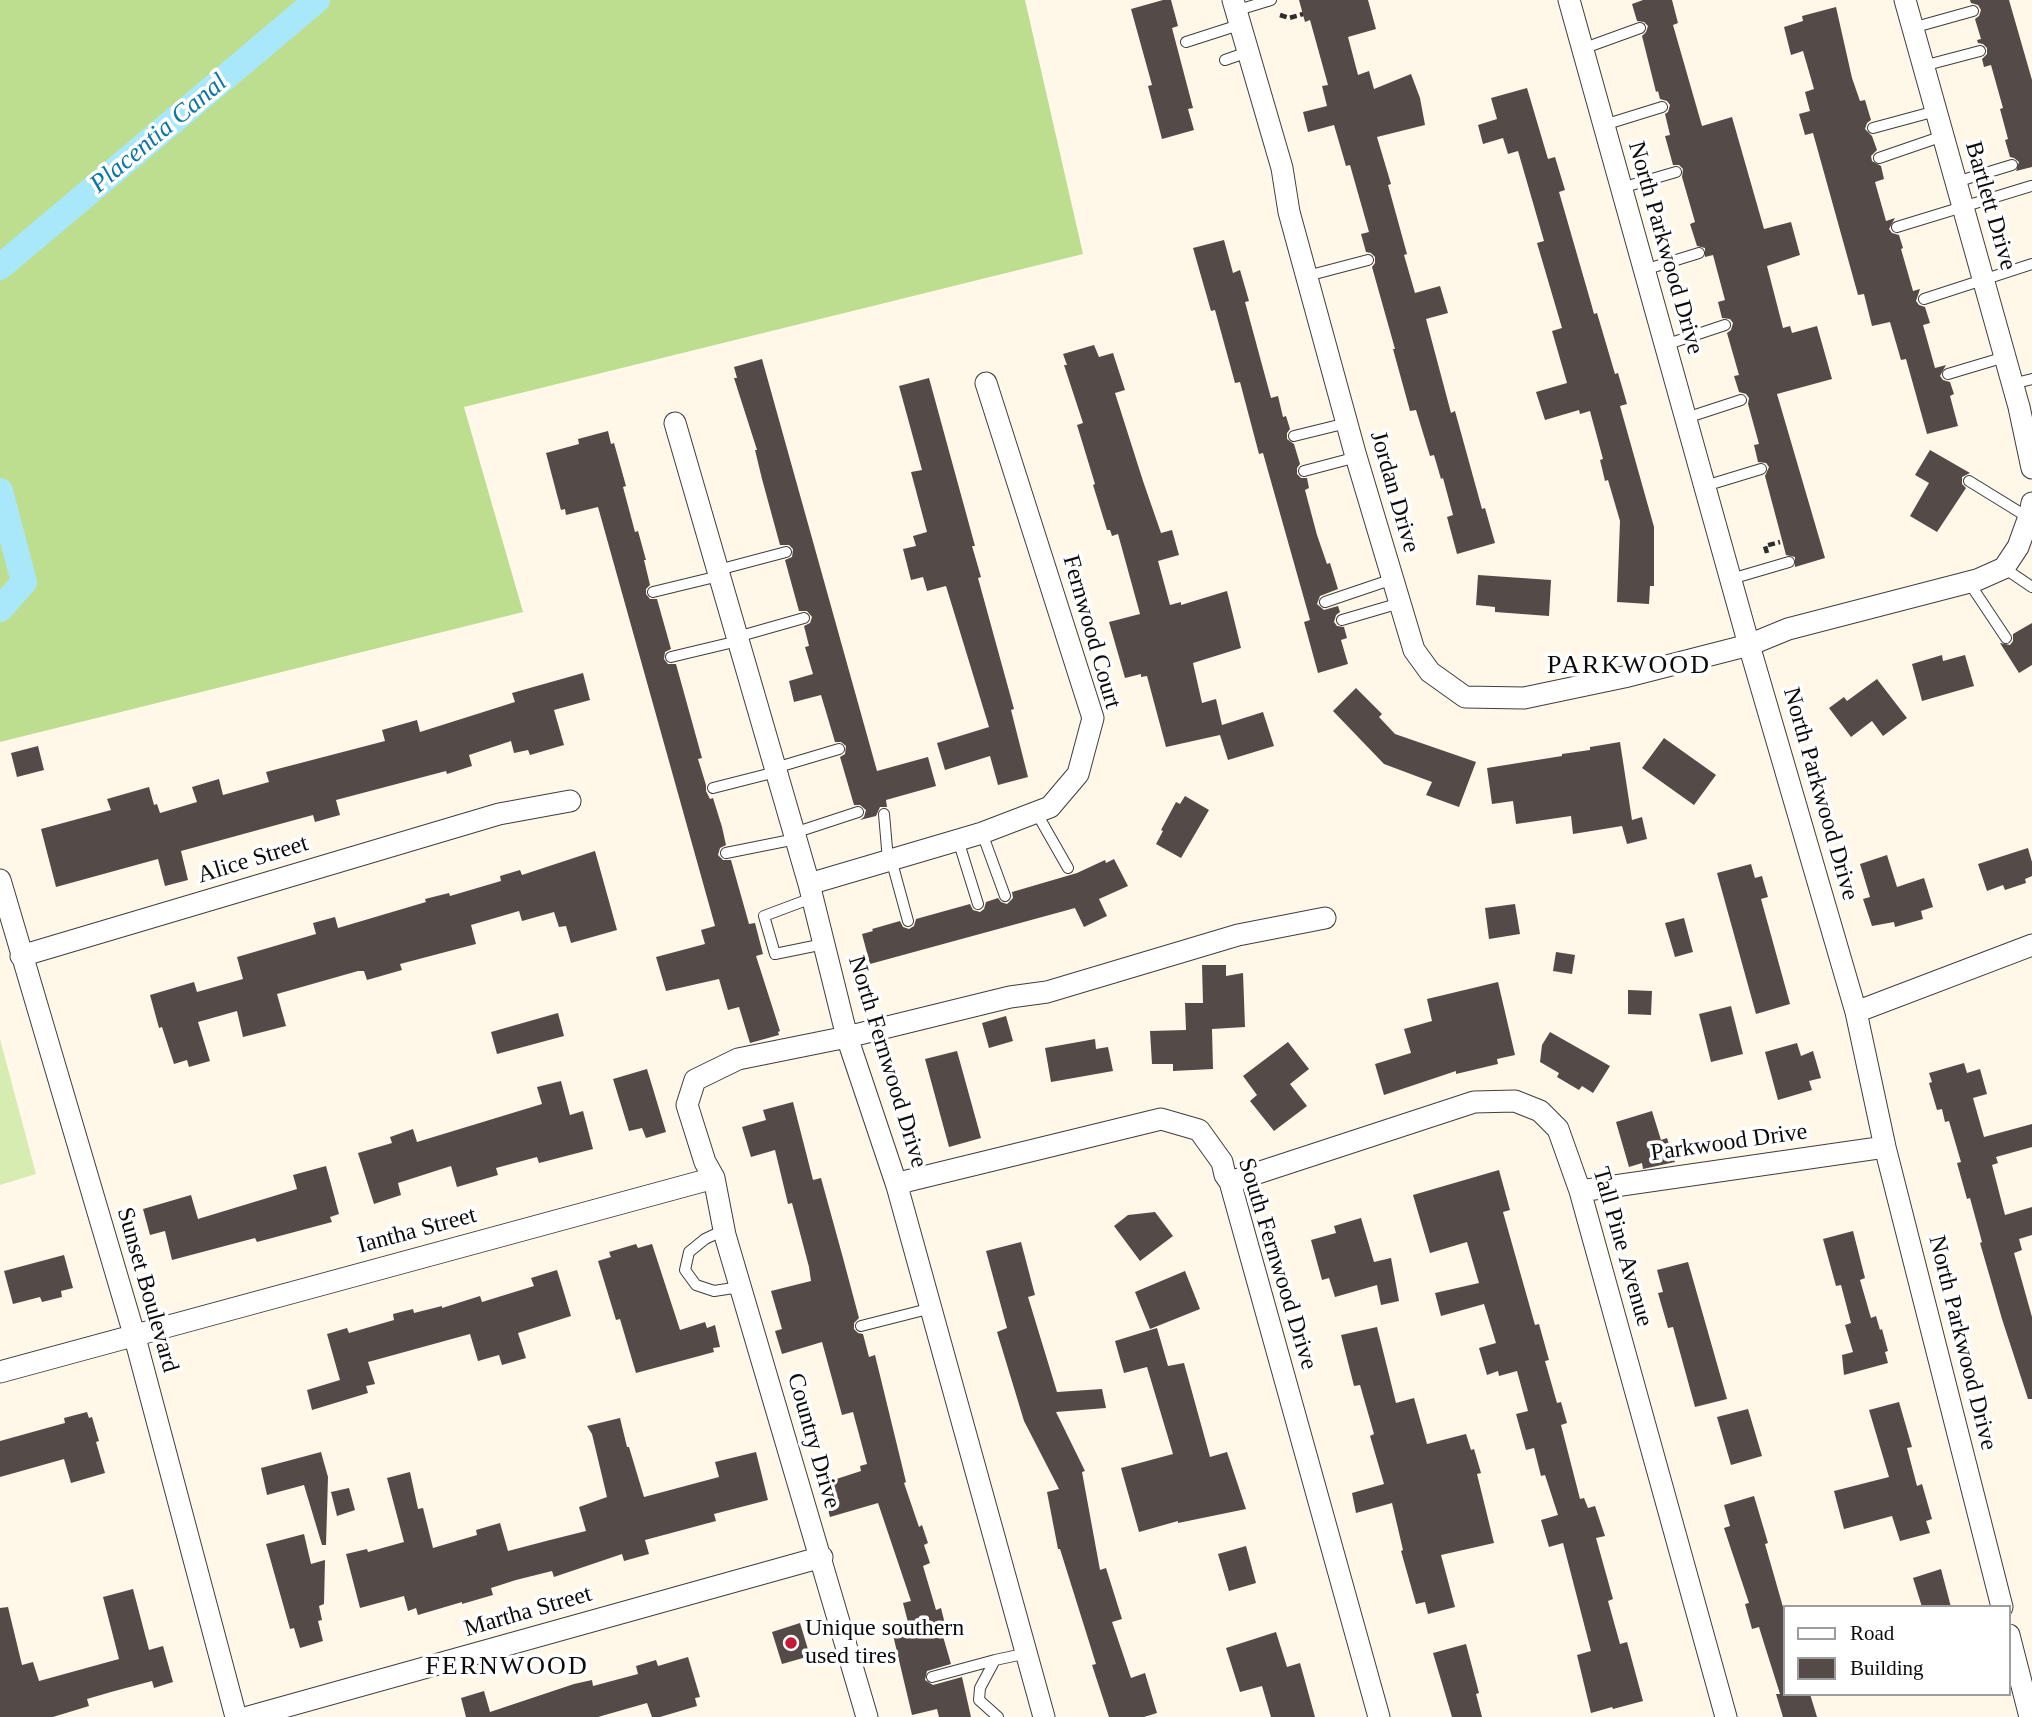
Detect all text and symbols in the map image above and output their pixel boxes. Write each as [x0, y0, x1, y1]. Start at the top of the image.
water label: Placentia Canal [84, 68, 234, 200]
street label: North Parkwood Drive [1621, 138, 1709, 358]
street label: Bartlett Drive [1958, 138, 2022, 274]
street label: Jordan Drive [1363, 428, 1425, 556]
street label: Fernwood Court [1055, 552, 1127, 712]
district label: PARKWOOD [1548, 650, 1710, 682]
street label: North Parkwood Drive [1776, 684, 1864, 904]
street label: Alice Street [194, 830, 312, 890]
street label: North Fernwood Drive [841, 953, 933, 1171]
street label: Parkwood Drive [1649, 1118, 1809, 1168]
street label: South Fernwood Drive [1231, 1155, 1323, 1373]
street label: Tall Pine Avenue [1585, 1164, 1659, 1330]
street label: Iantha Street [354, 1201, 480, 1261]
street label: Sunset Boulevard [110, 1204, 184, 1376]
street label: North Parkwood Drive [1921, 1233, 2003, 1453]
street label: Country Drive [780, 1370, 846, 1512]
street label: Martha Street [461, 1580, 595, 1644]
legend [1784, 1605, 2011, 1696]
place label: Unique southern used tires [805, 1615, 964, 1671]
text: Road [1850, 1621, 1894, 1645]
marker: Unique southern used tires [783, 1635, 799, 1651]
district label: FERNWOOD [426, 1651, 588, 1683]
text: Building [1850, 1656, 1924, 1680]

